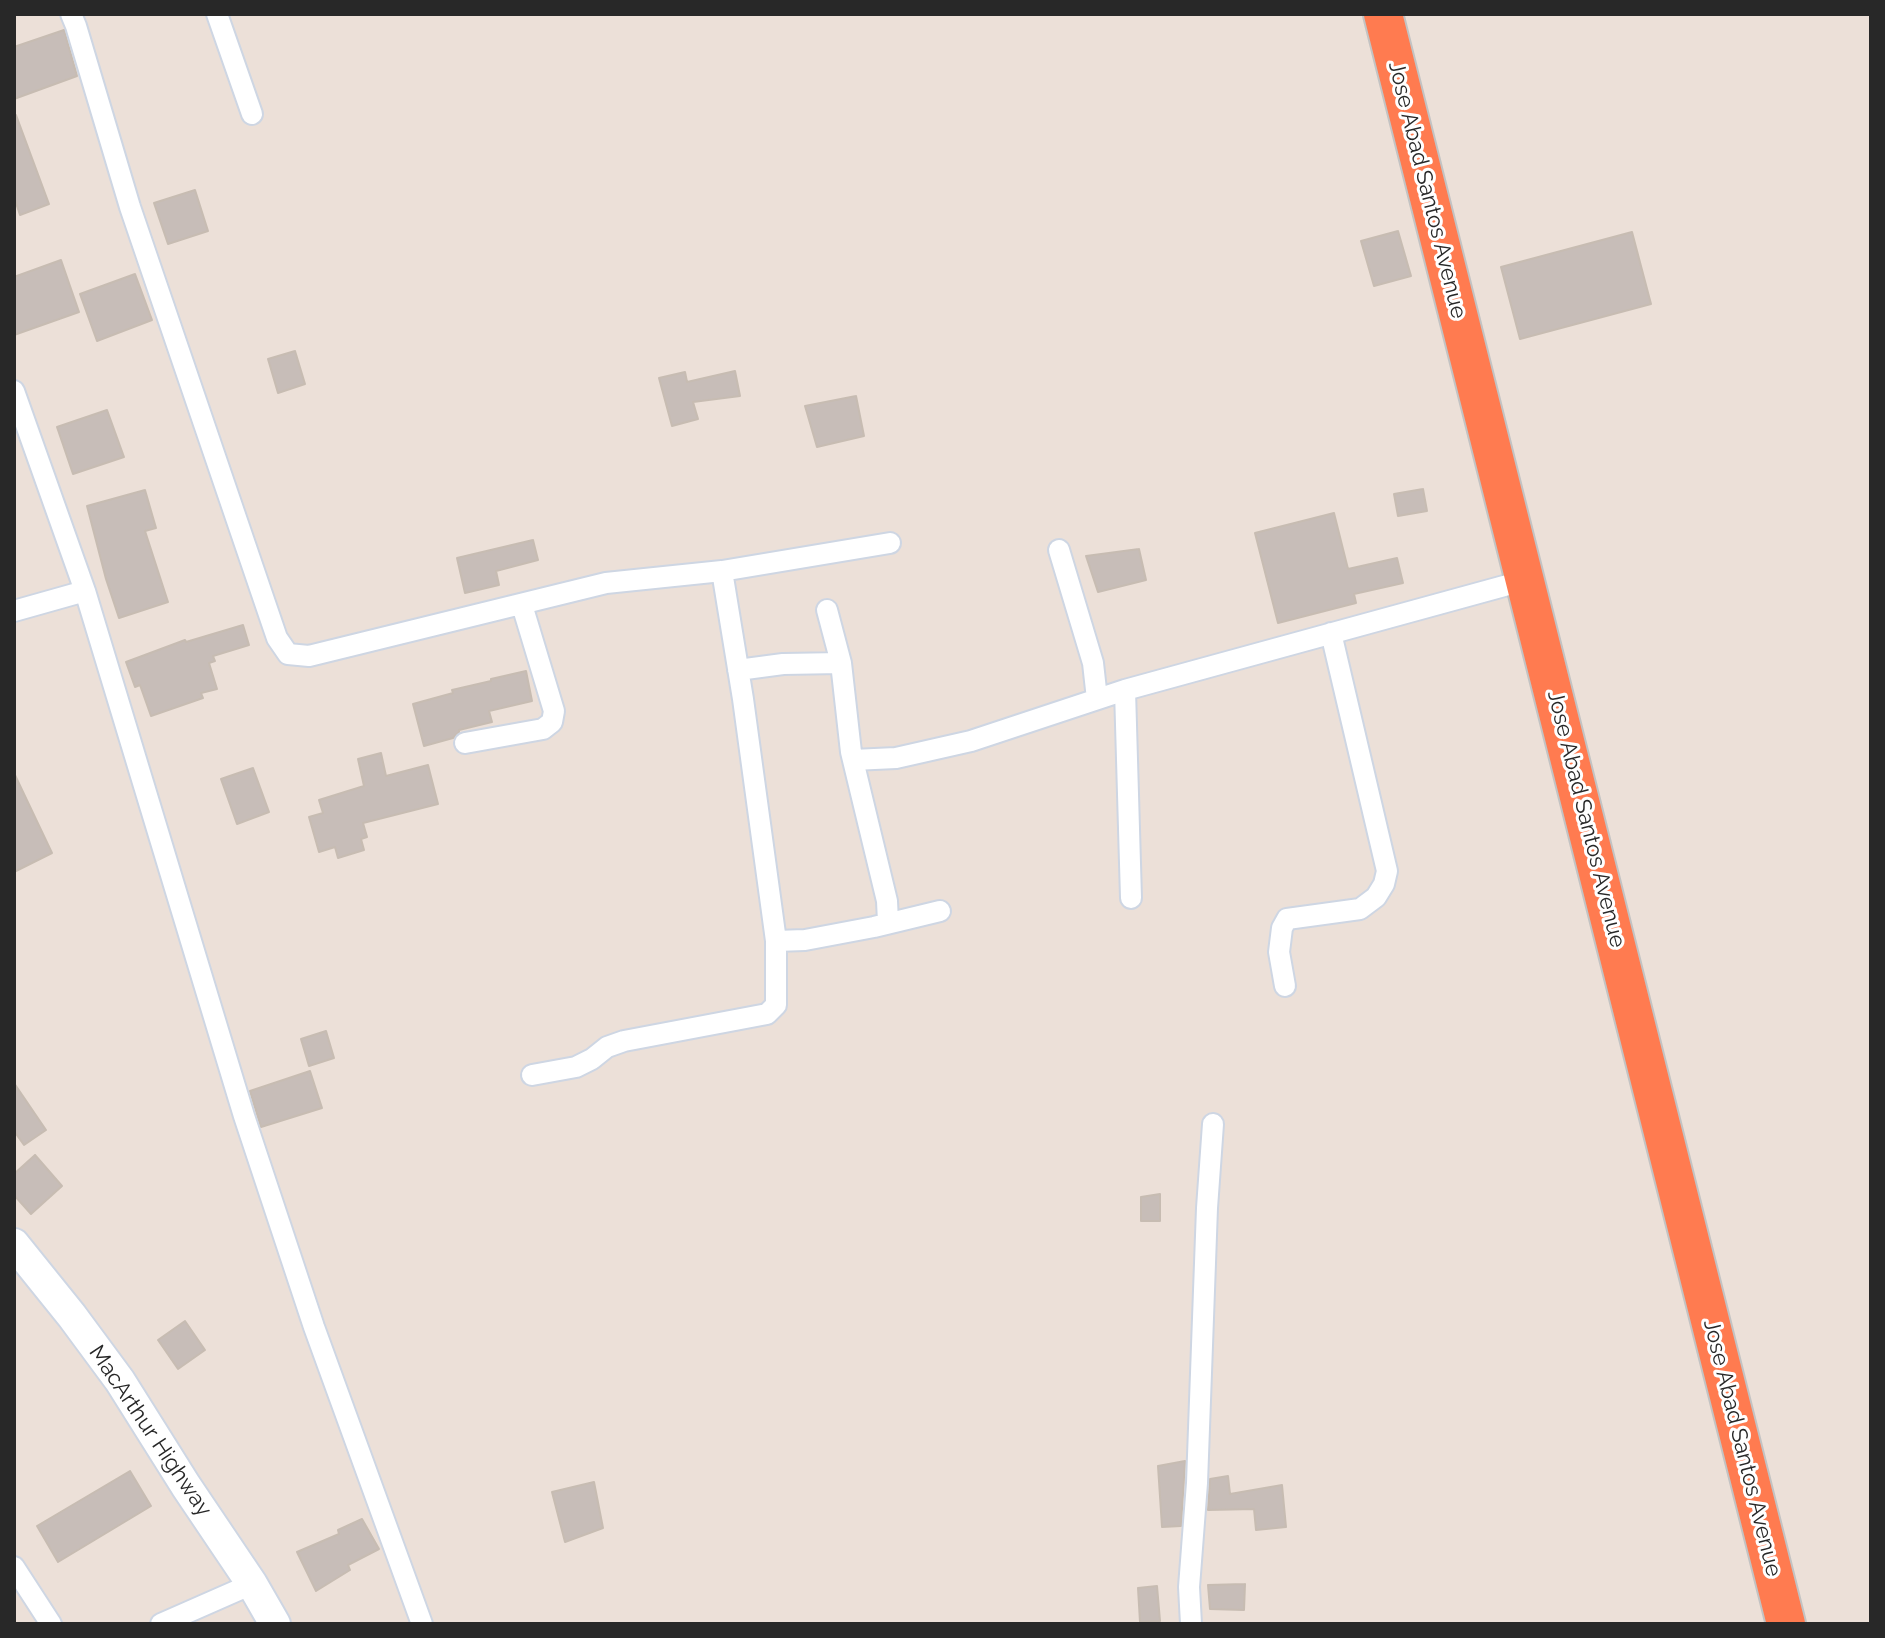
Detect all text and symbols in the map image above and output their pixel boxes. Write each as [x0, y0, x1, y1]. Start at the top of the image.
street label: Jose Abad Santos Avenue [1382, 59, 1472, 321]
street label: Jose Abad Santos Avenue [1541, 688, 1631, 950]
street label: Jose Abad Santos Avenue [1697, 1317, 1787, 1579]
street label: MacArthur Highway [83, 1340, 217, 1522]

